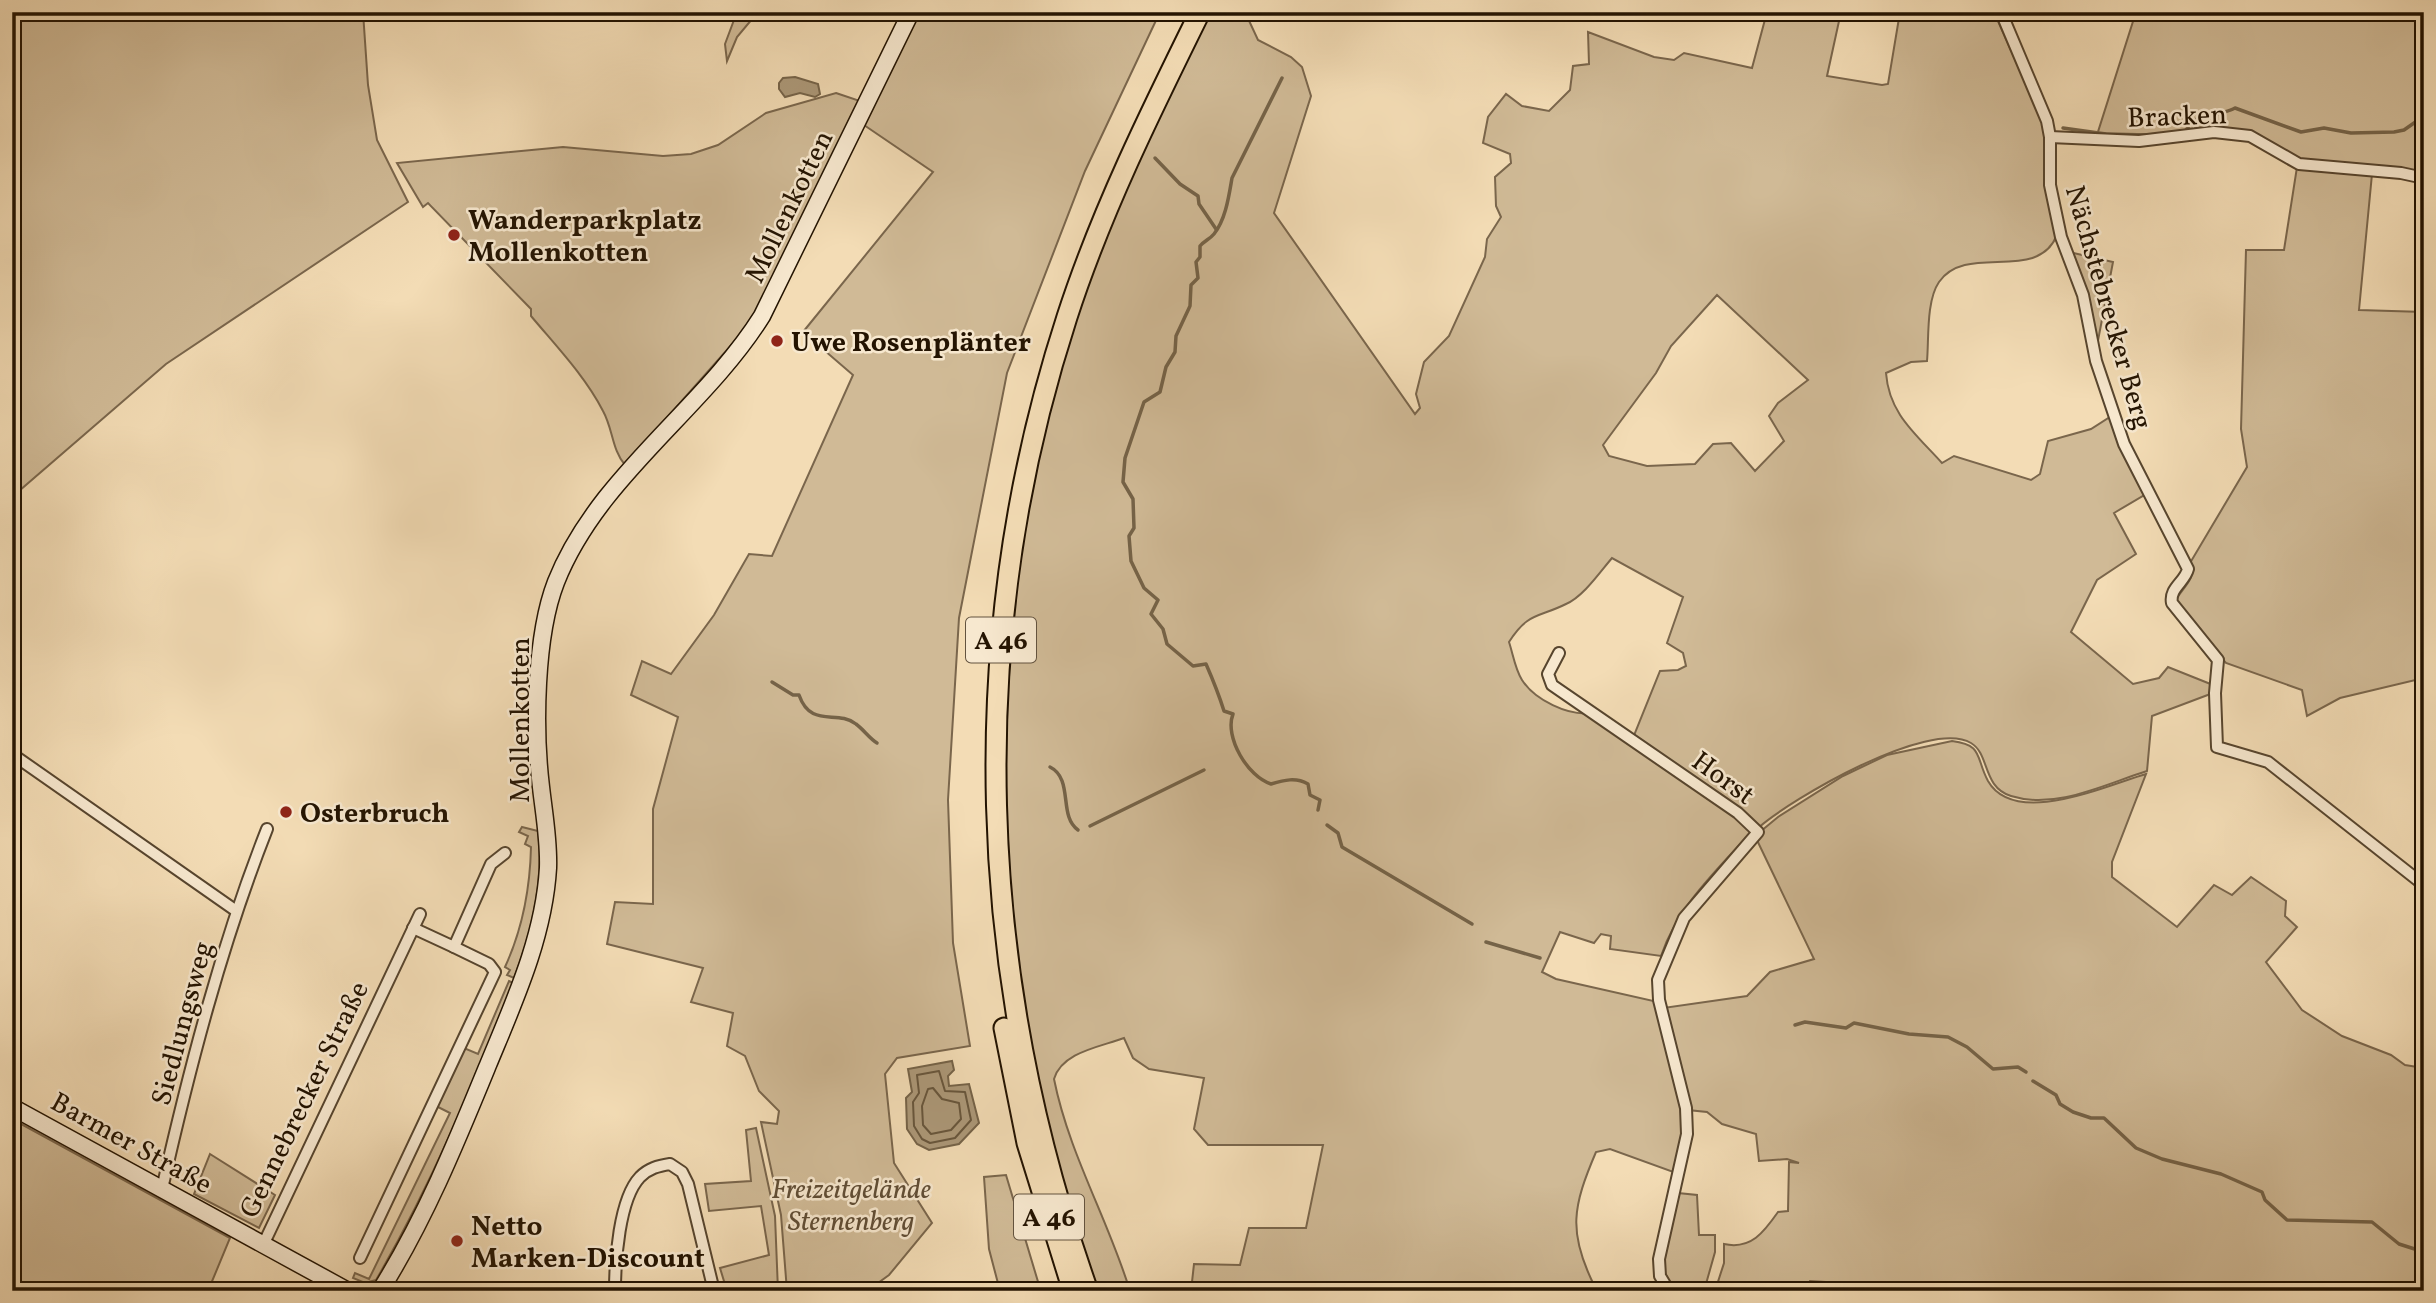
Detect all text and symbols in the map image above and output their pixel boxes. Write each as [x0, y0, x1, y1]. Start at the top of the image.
street label: Bracken [2127, 96, 2228, 139]
street label: Mollenkotten [736, 124, 844, 290]
street label: Nächstebrecker Berg [2054, 181, 2161, 434]
place label: Wanderparkplatz Mollenkotten [468, 202, 702, 273]
marker: Wanderparkplatz Mollenkotten [446, 227, 462, 243]
place label: Uwe Rosenplänter [791, 324, 1031, 363]
marker: Uwe Rosenplänter [769, 333, 785, 349]
road number: A 46 [966, 618, 1036, 662]
street label: Mollenkotten [502, 637, 541, 803]
street label: Horst [1683, 743, 1762, 815]
place label: Osterbruch [300, 795, 450, 834]
marker: Osterbruch [278, 804, 294, 820]
street label: Siedlungsweg [143, 937, 224, 1110]
street label: Gennebrecker Straße [231, 975, 380, 1225]
street label: Barmer Straße [43, 1084, 219, 1205]
park label: Freizeitgelände Sternenberg [771, 1171, 931, 1242]
road number: A 46 [1014, 1194, 1084, 1240]
place label: Netto Marken-Discount [471, 1208, 705, 1279]
marker: Netto Marken-Discount [449, 1233, 465, 1249]

